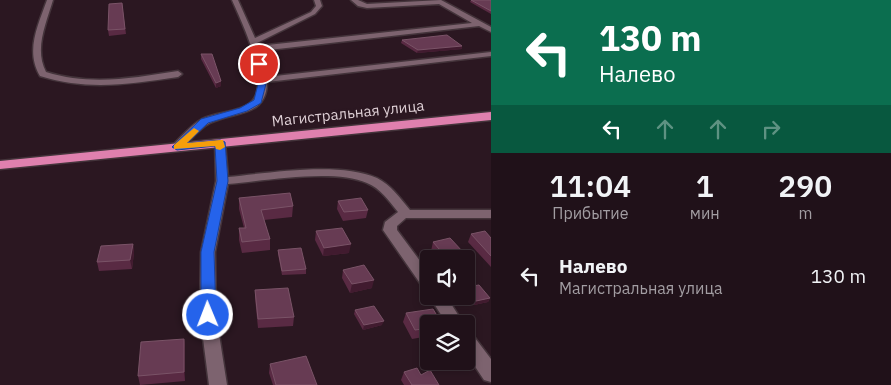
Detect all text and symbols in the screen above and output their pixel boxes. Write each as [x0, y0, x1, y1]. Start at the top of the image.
text: 130 m [599, 15, 702, 61]
icon: left [516, 20, 581, 85]
pin [238, 43, 280, 85]
icon: arrive [245, 50, 273, 78]
text: Налево [599, 59, 676, 88]
street label: Магистральная улица [271, 96, 425, 130]
icon: left [598, 115, 626, 143]
icon: ahead [651, 115, 679, 143]
icon: ahead [704, 115, 732, 143]
icon: right [757, 115, 785, 143]
text: 11:04 [550, 166, 631, 205]
text: 1 [696, 166, 714, 205]
text: 290 [778, 166, 832, 205]
text: Прибытие [552, 203, 628, 223]
text: мин [690, 203, 720, 223]
text: m [798, 203, 812, 223]
map controls [420, 250, 475, 370]
button: sound [420, 250, 475, 305]
text: Налево [559, 254, 628, 278]
icon: left [516, 262, 544, 290]
text: 130 m [811, 264, 866, 288]
text: Магистральная улица [559, 278, 723, 298]
position arrow [181, 288, 233, 340]
button: layers [420, 315, 475, 370]

